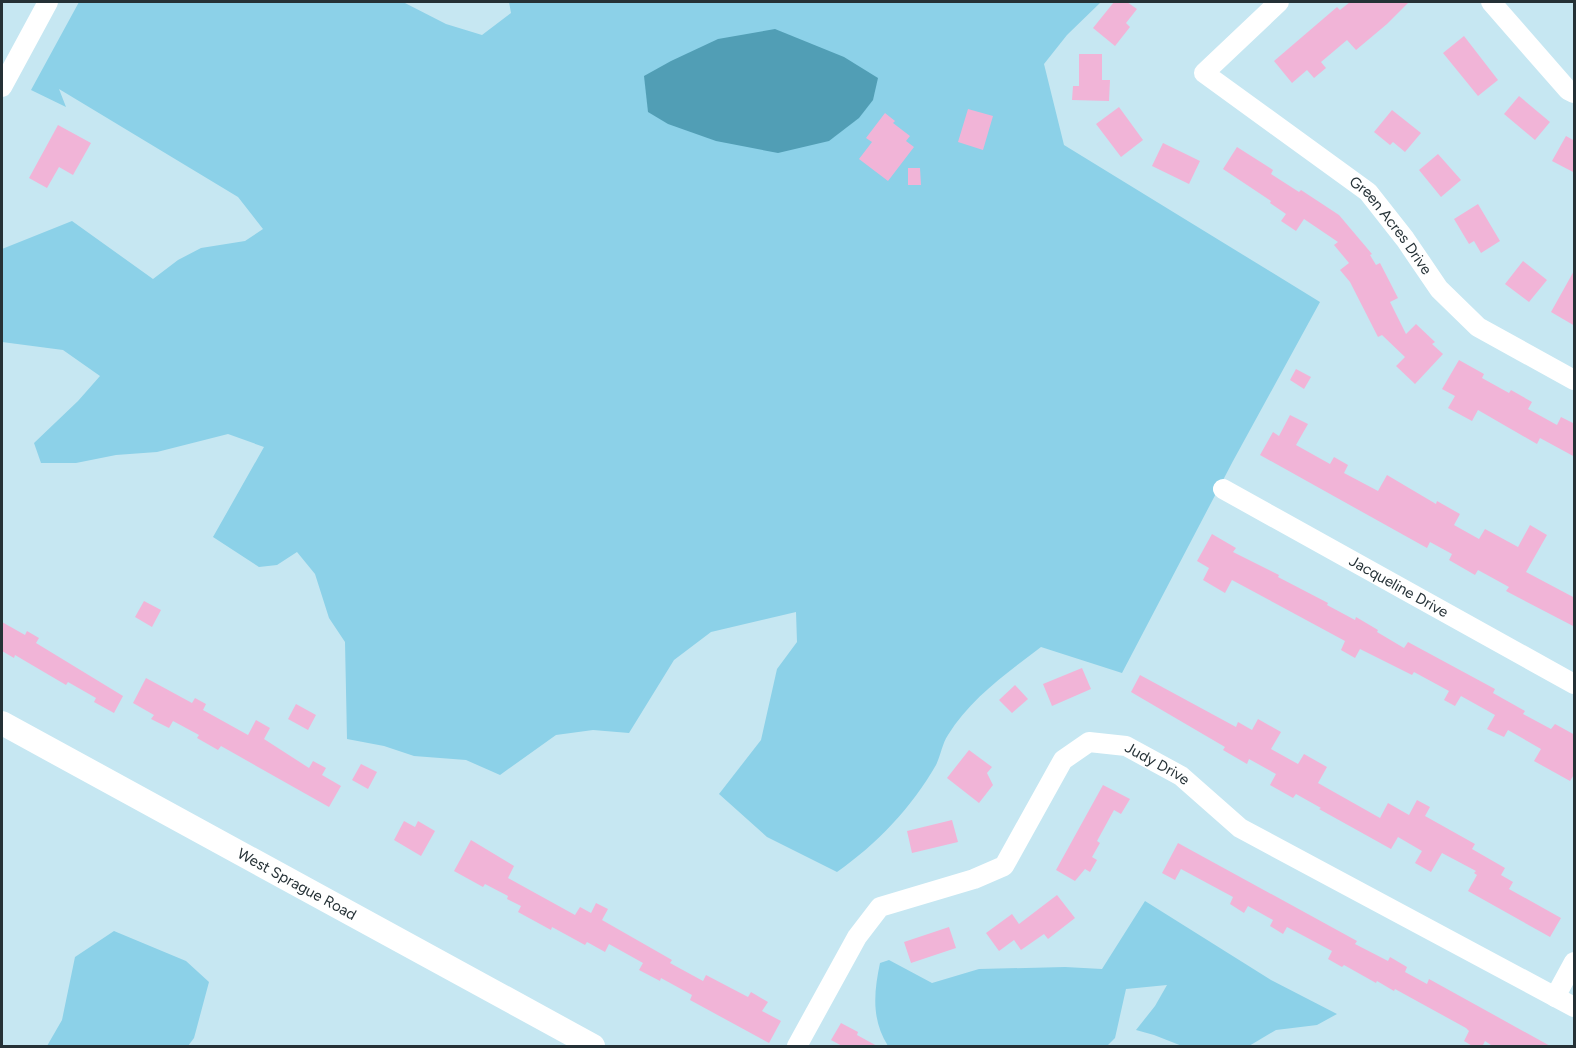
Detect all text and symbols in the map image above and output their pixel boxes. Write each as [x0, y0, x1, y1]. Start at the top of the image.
street label: Green Acres Drive [1346, 172, 1436, 278]
street label: Jacqueline Drive [1346, 552, 1451, 621]
street label: Judy Drive [1122, 738, 1194, 789]
street label: West Sprague Road [234, 844, 359, 924]

